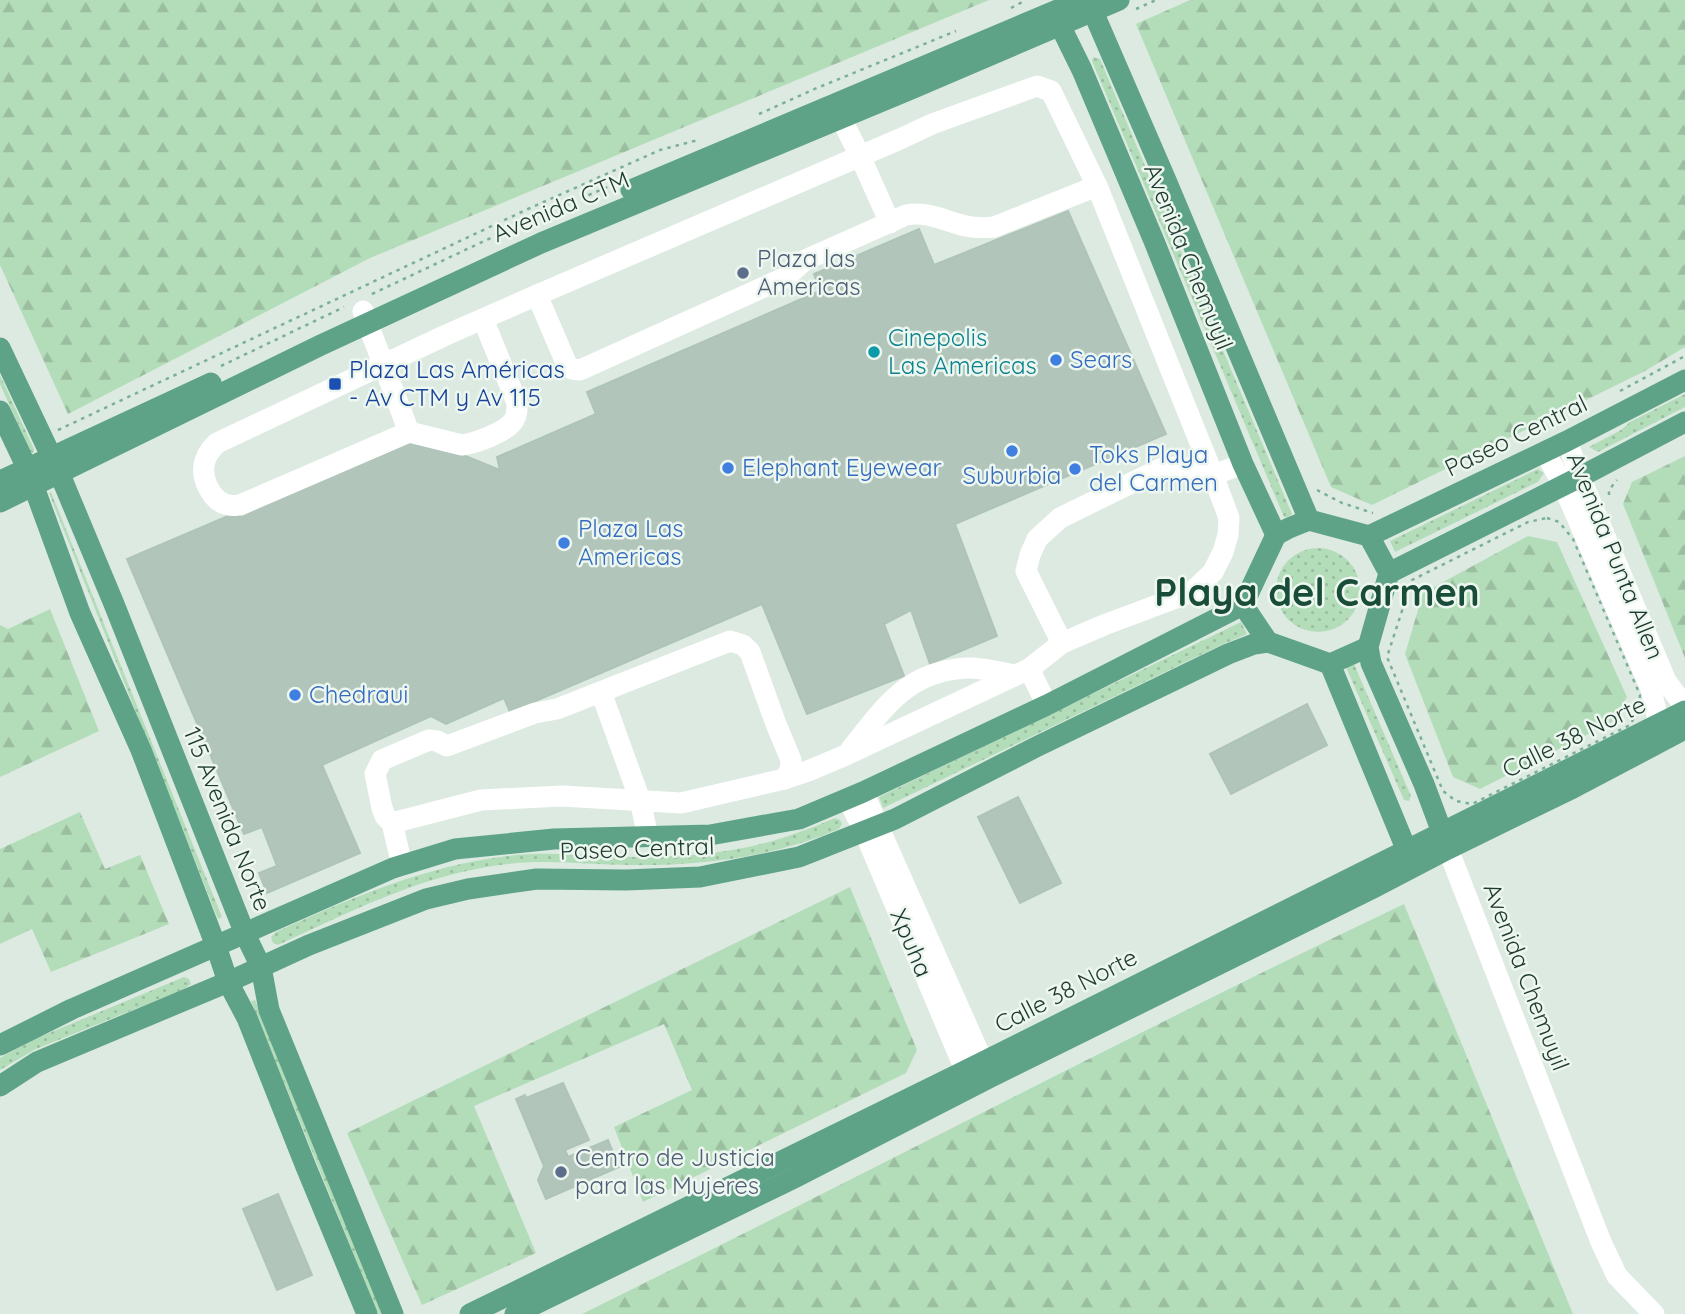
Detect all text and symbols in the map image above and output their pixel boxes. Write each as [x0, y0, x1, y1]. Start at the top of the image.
street label: Avenida Chemuyil [1138, 159, 1240, 354]
street label: Avenida CTM [488, 164, 634, 248]
place label: Plaza las Americas [757, 243, 861, 301]
marker: Plaza las Americas [735, 265, 751, 281]
place label: Cinepolis Las Americas [888, 322, 1037, 380]
marker: Cinepolis Las Americas [866, 344, 882, 360]
place label: Sears [1070, 344, 1132, 374]
marker: Sears [1048, 352, 1064, 368]
place label: Plaza Las Américas - Av CTM y Av 115 [349, 354, 565, 412]
marker: Plaza Las Américas - Av CTM y Av 115 [327, 376, 343, 392]
street label: Paseo Central [1439, 388, 1592, 483]
place label: Toks Playa del Carmen [1089, 439, 1218, 497]
marker: Suburbia [1004, 443, 1020, 459]
street label: Avenida Punta Allen [1561, 448, 1671, 663]
place label: Elephant Eyewear [742, 452, 942, 482]
marker: Elephant Eyewear [720, 460, 736, 476]
place label: Suburbia [963, 460, 1061, 490]
marker: Toks Playa del Carmen [1067, 461, 1083, 477]
place label: Plaza Las Americas [578, 513, 684, 571]
marker: Plaza Las Americas [556, 535, 572, 551]
district label: Playa del Carmen [1154, 568, 1480, 616]
place label: Chedraui [309, 679, 408, 709]
marker: Chedraui [287, 687, 303, 703]
street label: Calle 38 Norte [1497, 688, 1650, 784]
street label: 115 Avenida Norte [177, 722, 279, 915]
street label: Paseo Central [559, 830, 715, 866]
street label: Avenida Chemuyil [1477, 879, 1576, 1075]
street label: Xpuha [884, 904, 940, 981]
street label: Calle 38 Norte [989, 941, 1142, 1039]
place label: Centro de Justicia para las Mujeres [575, 1142, 775, 1200]
marker: Centro de Justicia para las Mujeres [553, 1164, 569, 1180]

